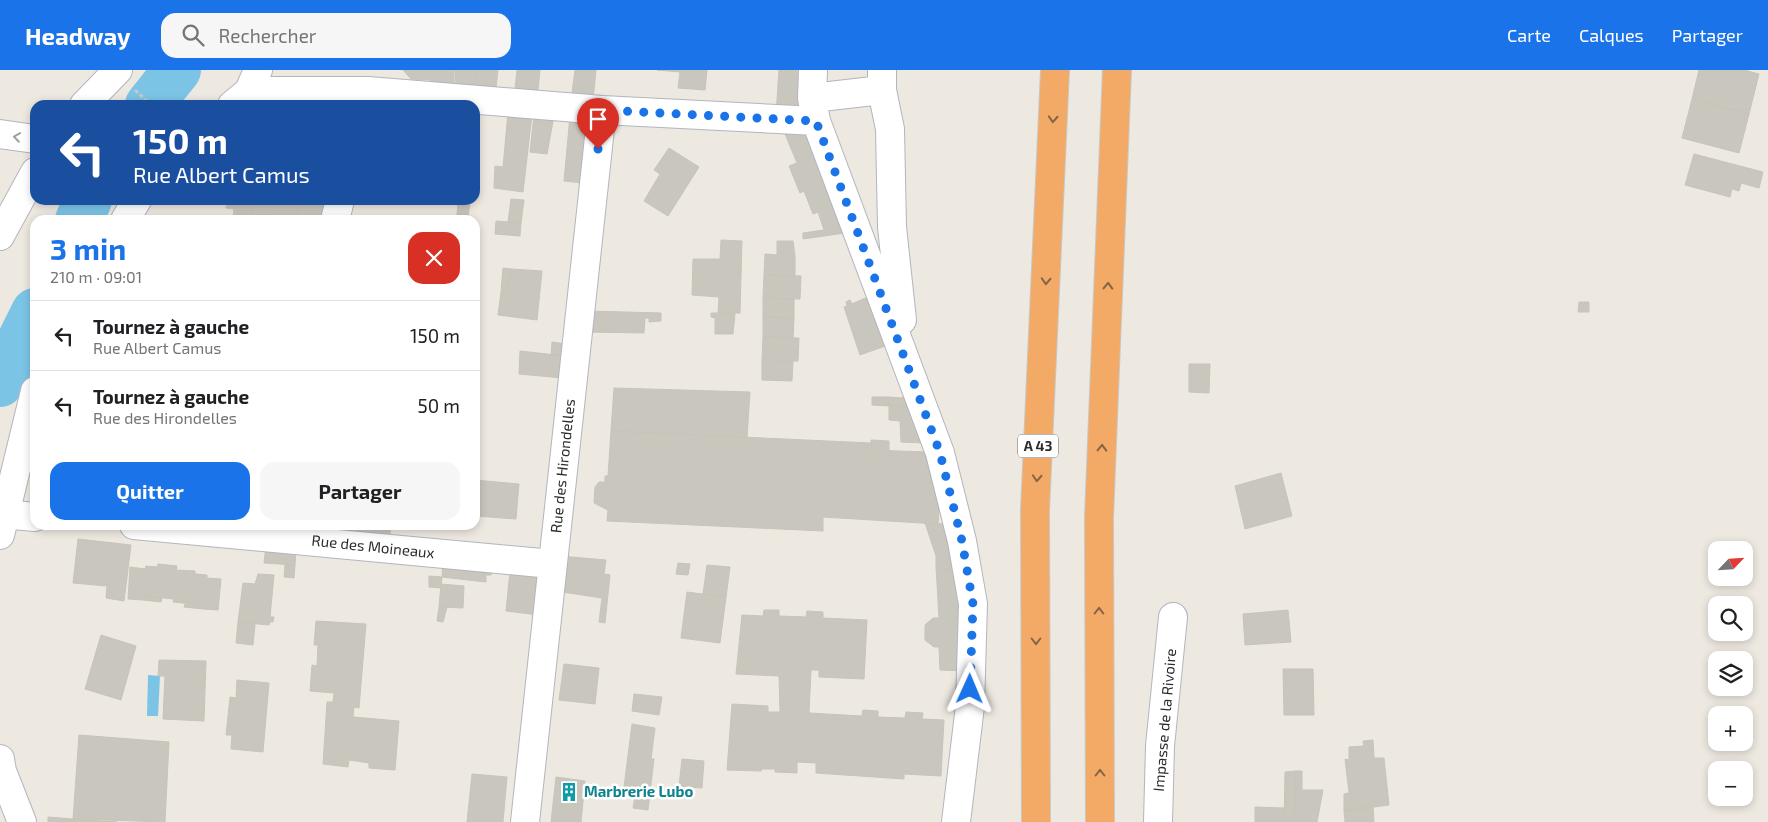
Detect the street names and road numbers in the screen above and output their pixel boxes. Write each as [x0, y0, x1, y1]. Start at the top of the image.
street label: Rue des Hirondelles [546, 398, 578, 534]
road number: A 43 [1018, 434, 1058, 458]
street label: Rue des Moineaux [311, 531, 436, 561]
street label: Impasse de la Rivoire [1149, 648, 1179, 792]

